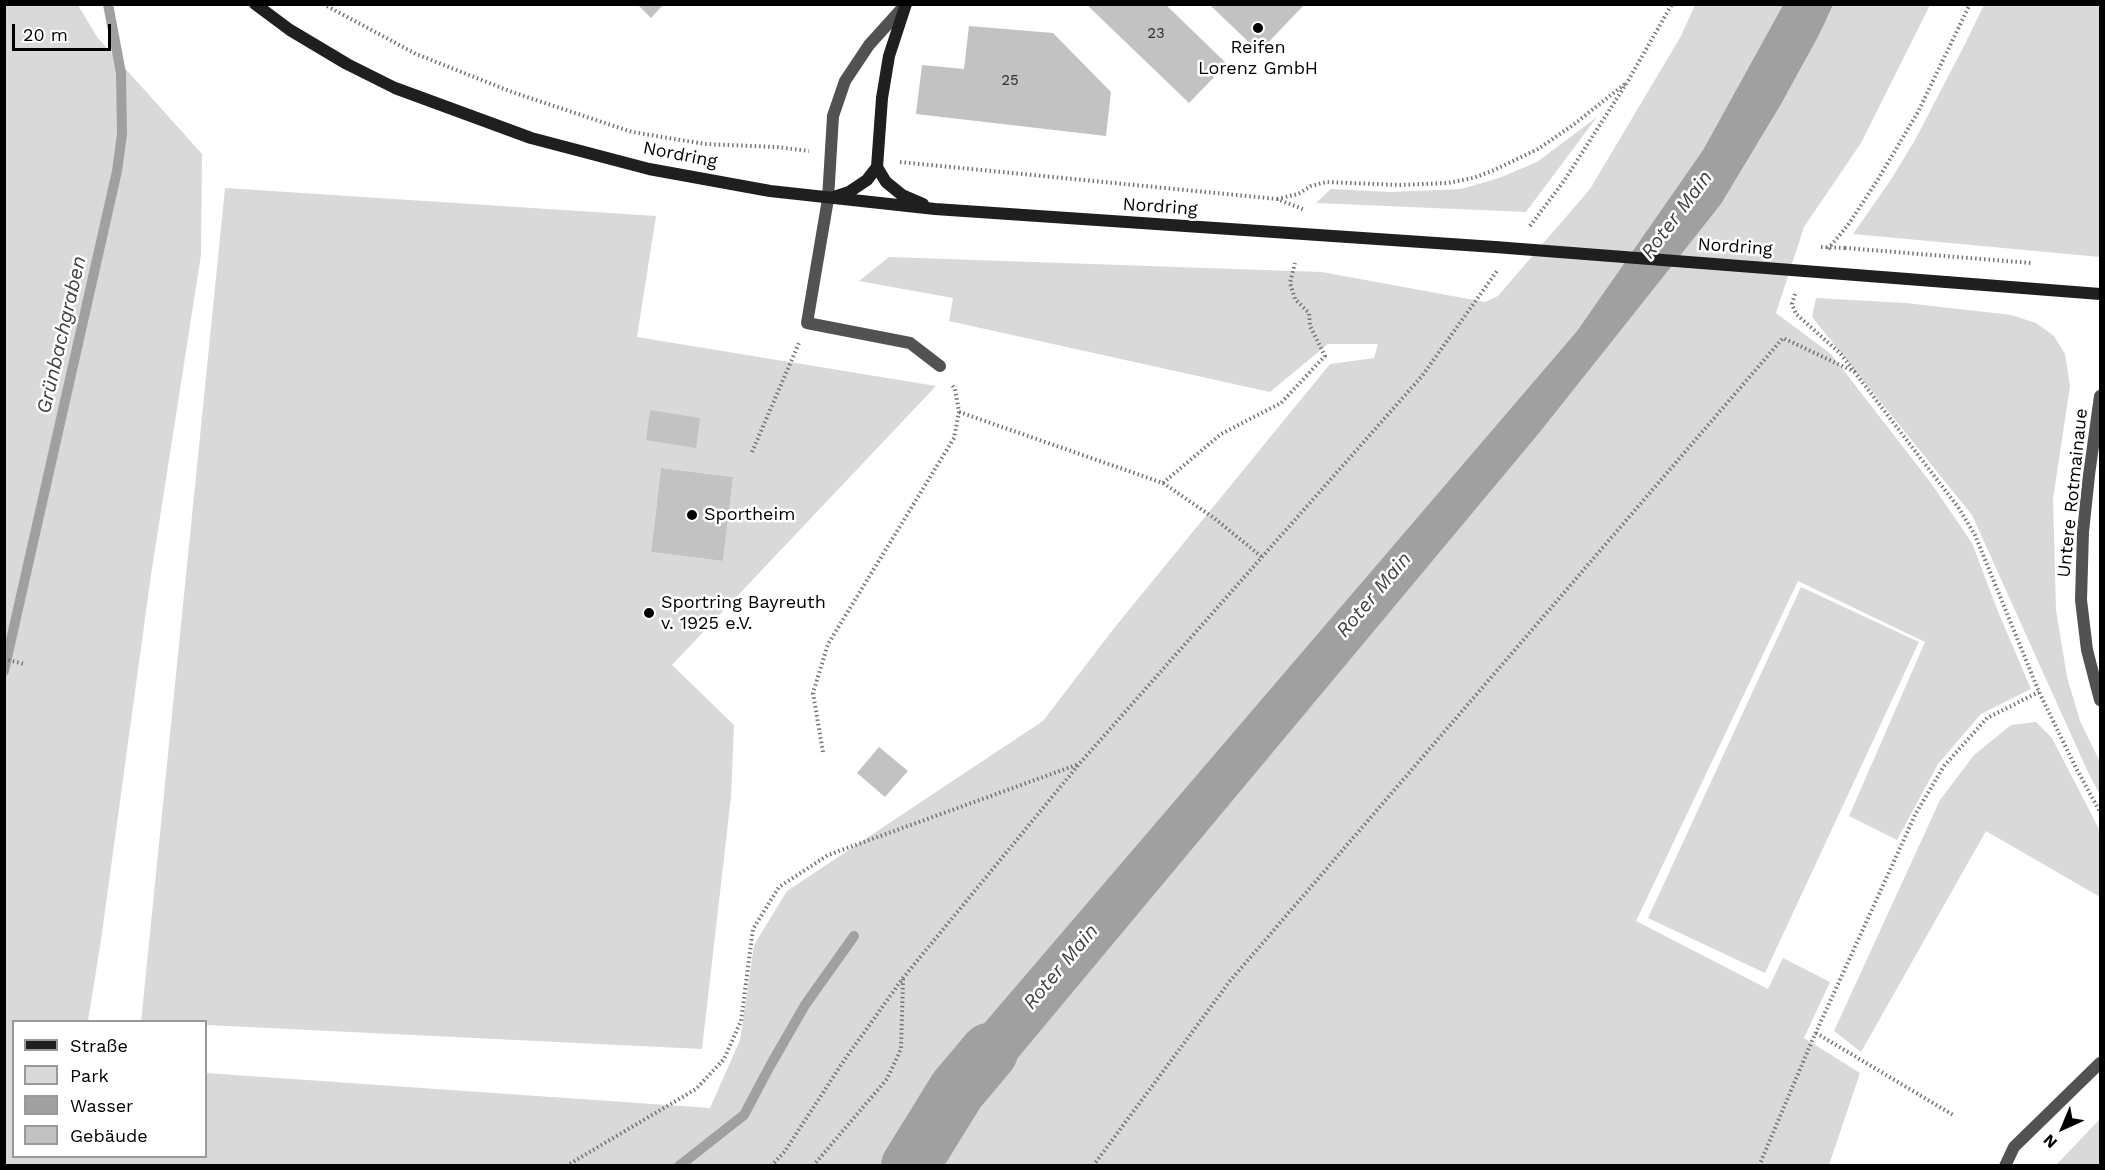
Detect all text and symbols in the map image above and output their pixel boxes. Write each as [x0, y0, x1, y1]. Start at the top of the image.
scale bar [15, 12, 114, 50]
marker: Reifen Lorenz GmbH [1251, 21, 1265, 35]
text: 20 m [23, 24, 68, 45]
house number: 23 [1147, 25, 1165, 43]
place label: Reifen Lorenz GmbH [1198, 37, 1318, 80]
house number: 25 [1001, 72, 1019, 90]
street label: Nordring [641, 137, 719, 173]
water label: Roter Main [1636, 166, 1718, 264]
street label: Nordring [1122, 194, 1198, 220]
street label: Nordring [1697, 234, 1773, 260]
water label: Grünbachgraben [32, 254, 92, 416]
street label: Untere Rotmainaue [2053, 407, 2093, 579]
place label: Sportheim [704, 504, 795, 526]
marker: Sportheim [685, 508, 699, 522]
water label: Roter Main [1331, 547, 1417, 643]
place label: Sportring Bayreuth v. 1925 e.V. [661, 592, 826, 634]
marker: Sportring Bayreuth v. 1925 e.V. [642, 606, 656, 620]
water label: Roter Main [1018, 919, 1104, 1015]
legend [12, 1020, 207, 1158]
text: Straße [70, 1035, 128, 1056]
text: Park [70, 1065, 109, 1086]
text: Wasser [70, 1095, 133, 1116]
north arrow [2033, 1098, 2093, 1158]
text: Gebäude [70, 1125, 148, 1146]
text: N [2039, 1130, 2061, 1152]

